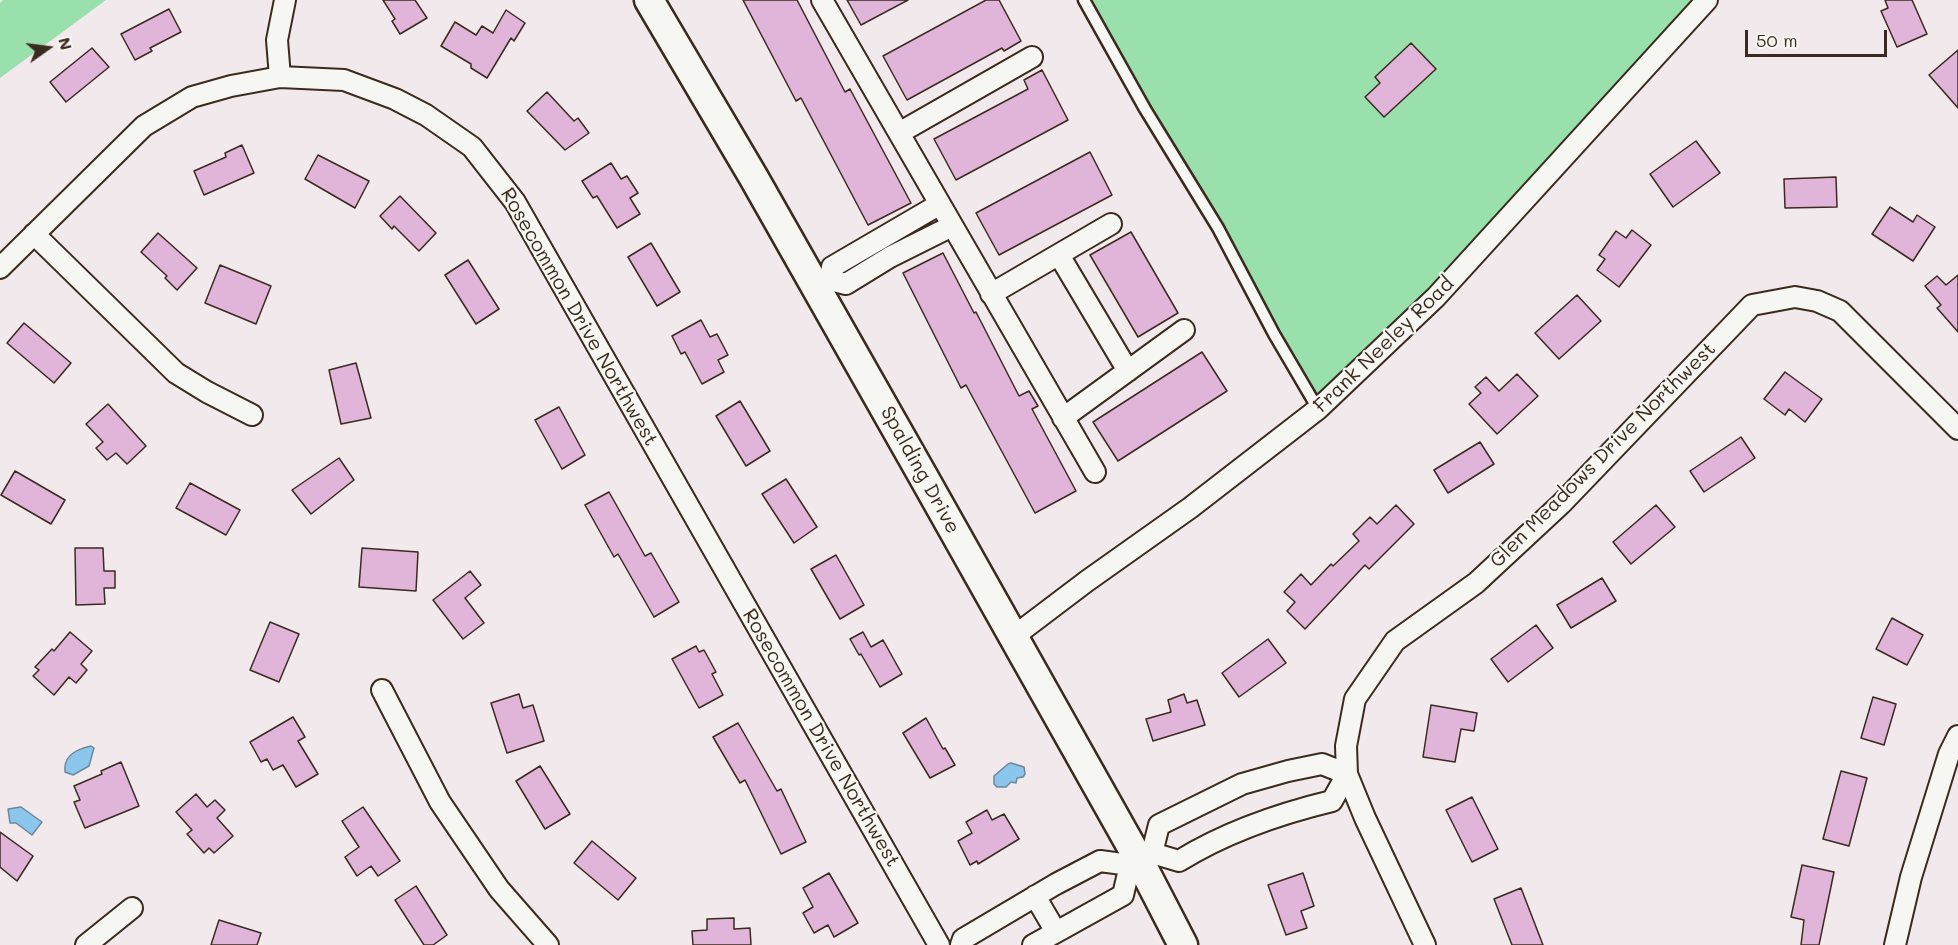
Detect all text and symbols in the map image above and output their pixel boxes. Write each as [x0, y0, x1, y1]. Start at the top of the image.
north arrow [18, 18, 78, 78]
scale bar [1748, 18, 1890, 56]
text: 50 m [1756, 28, 1798, 52]
text: N [54, 35, 78, 52]
street label: Rosecommon Drive Northwest [495, 184, 663, 450]
street label: Frank Neeley Road [1309, 272, 1459, 418]
street label: Glen Meadows Drive Northwest [1485, 337, 1721, 573]
street label: Spalding Drive [875, 402, 965, 538]
street label: Rosecommon Drive Northwest [737, 605, 905, 871]

